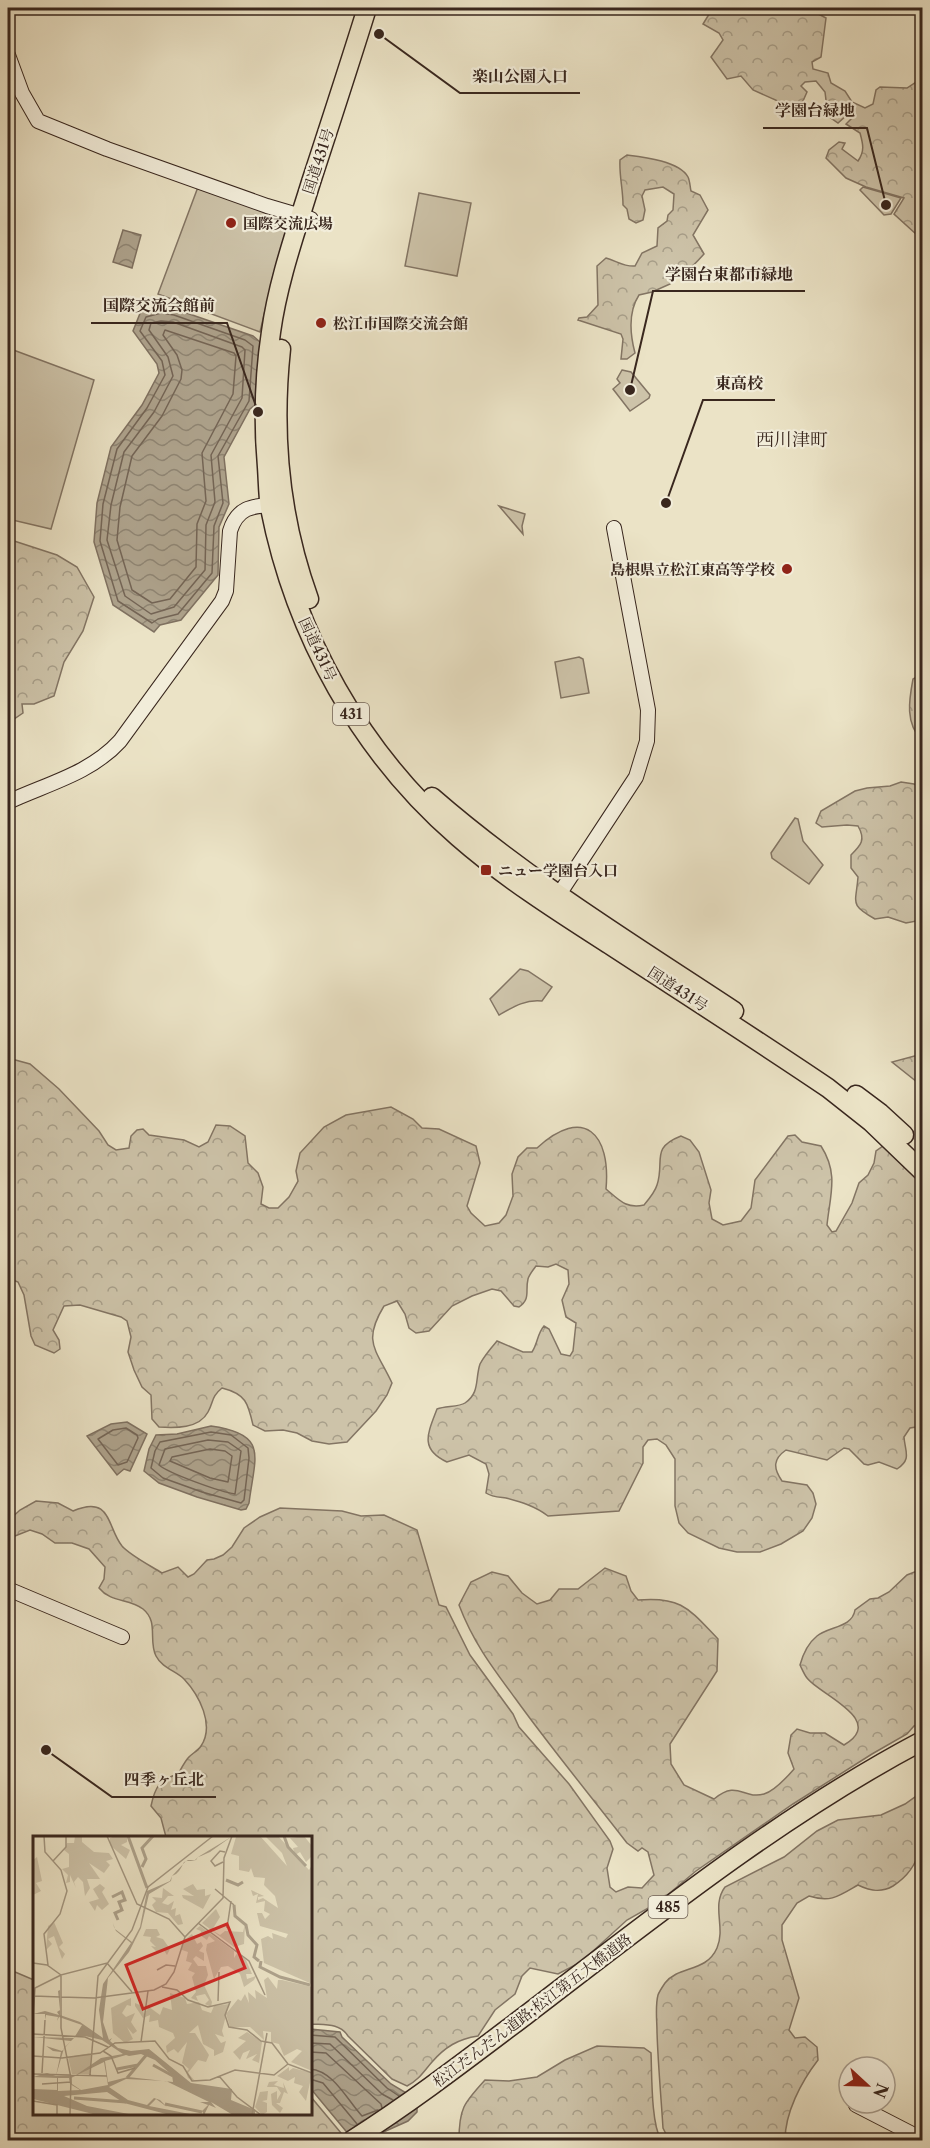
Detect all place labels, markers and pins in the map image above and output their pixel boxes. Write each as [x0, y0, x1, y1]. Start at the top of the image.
callout: 楽山公園入口 [460, 59, 580, 93]
callout: 学園台緑地 [763, 94, 867, 128]
place label: 国際交流広場 [243, 214, 333, 233]
marker: 国際交流広場 [224, 216, 238, 230]
callout: 学園台東都市緑地 [653, 257, 805, 291]
callout: 国際交流会館前 [91, 289, 227, 323]
place label: 松江市国際交流会館 [333, 314, 468, 333]
marker: 松江市国際交流会館 [314, 316, 328, 330]
callout: 東高校 [703, 366, 775, 400]
place label: 島根県立松江東高等学校 [610, 560, 775, 579]
marker: 島根県立松江東高等学校 [780, 562, 794, 576]
place label: ニュー学園台入口 [498, 861, 618, 880]
marker: ニュー学園台入口 [479, 863, 493, 877]
callout: 四季ヶ丘北 [112, 1763, 216, 1797]

